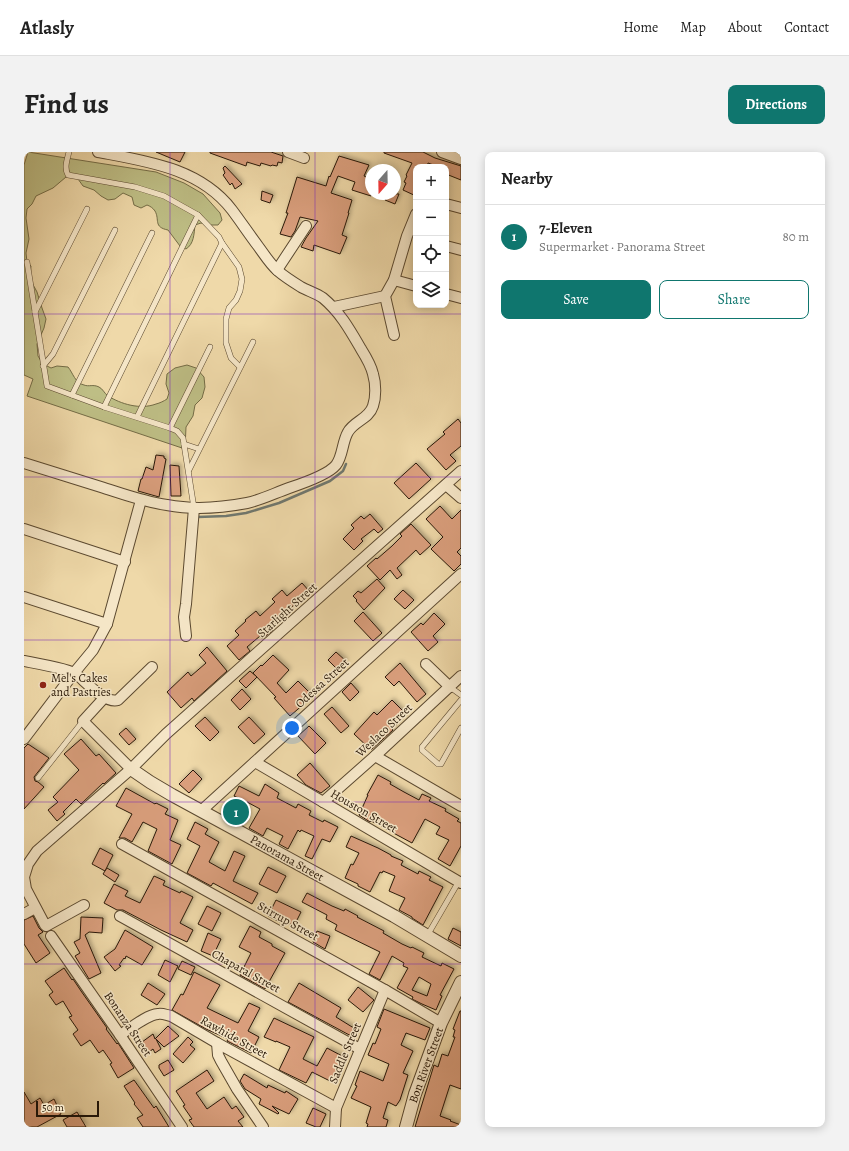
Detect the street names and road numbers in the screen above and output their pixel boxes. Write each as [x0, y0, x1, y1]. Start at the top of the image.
street label: Starlight Street [254, 579, 320, 641]
street label: Odessa Street [292, 655, 352, 711]
street label: Weslaco Street [352, 700, 416, 761]
street label: Houston Street [328, 785, 400, 837]
street label: Panorama Street [247, 831, 327, 885]
street label: Stirrup Street [255, 898, 321, 944]
street label: Chaparal Street [209, 946, 283, 997]
street label: Bonanza Street [100, 989, 156, 1059]
street label: Rawhide Street [198, 1012, 270, 1062]
street label: Saddle Street [325, 1020, 365, 1086]
street label: Bon River Street [405, 1025, 447, 1105]

